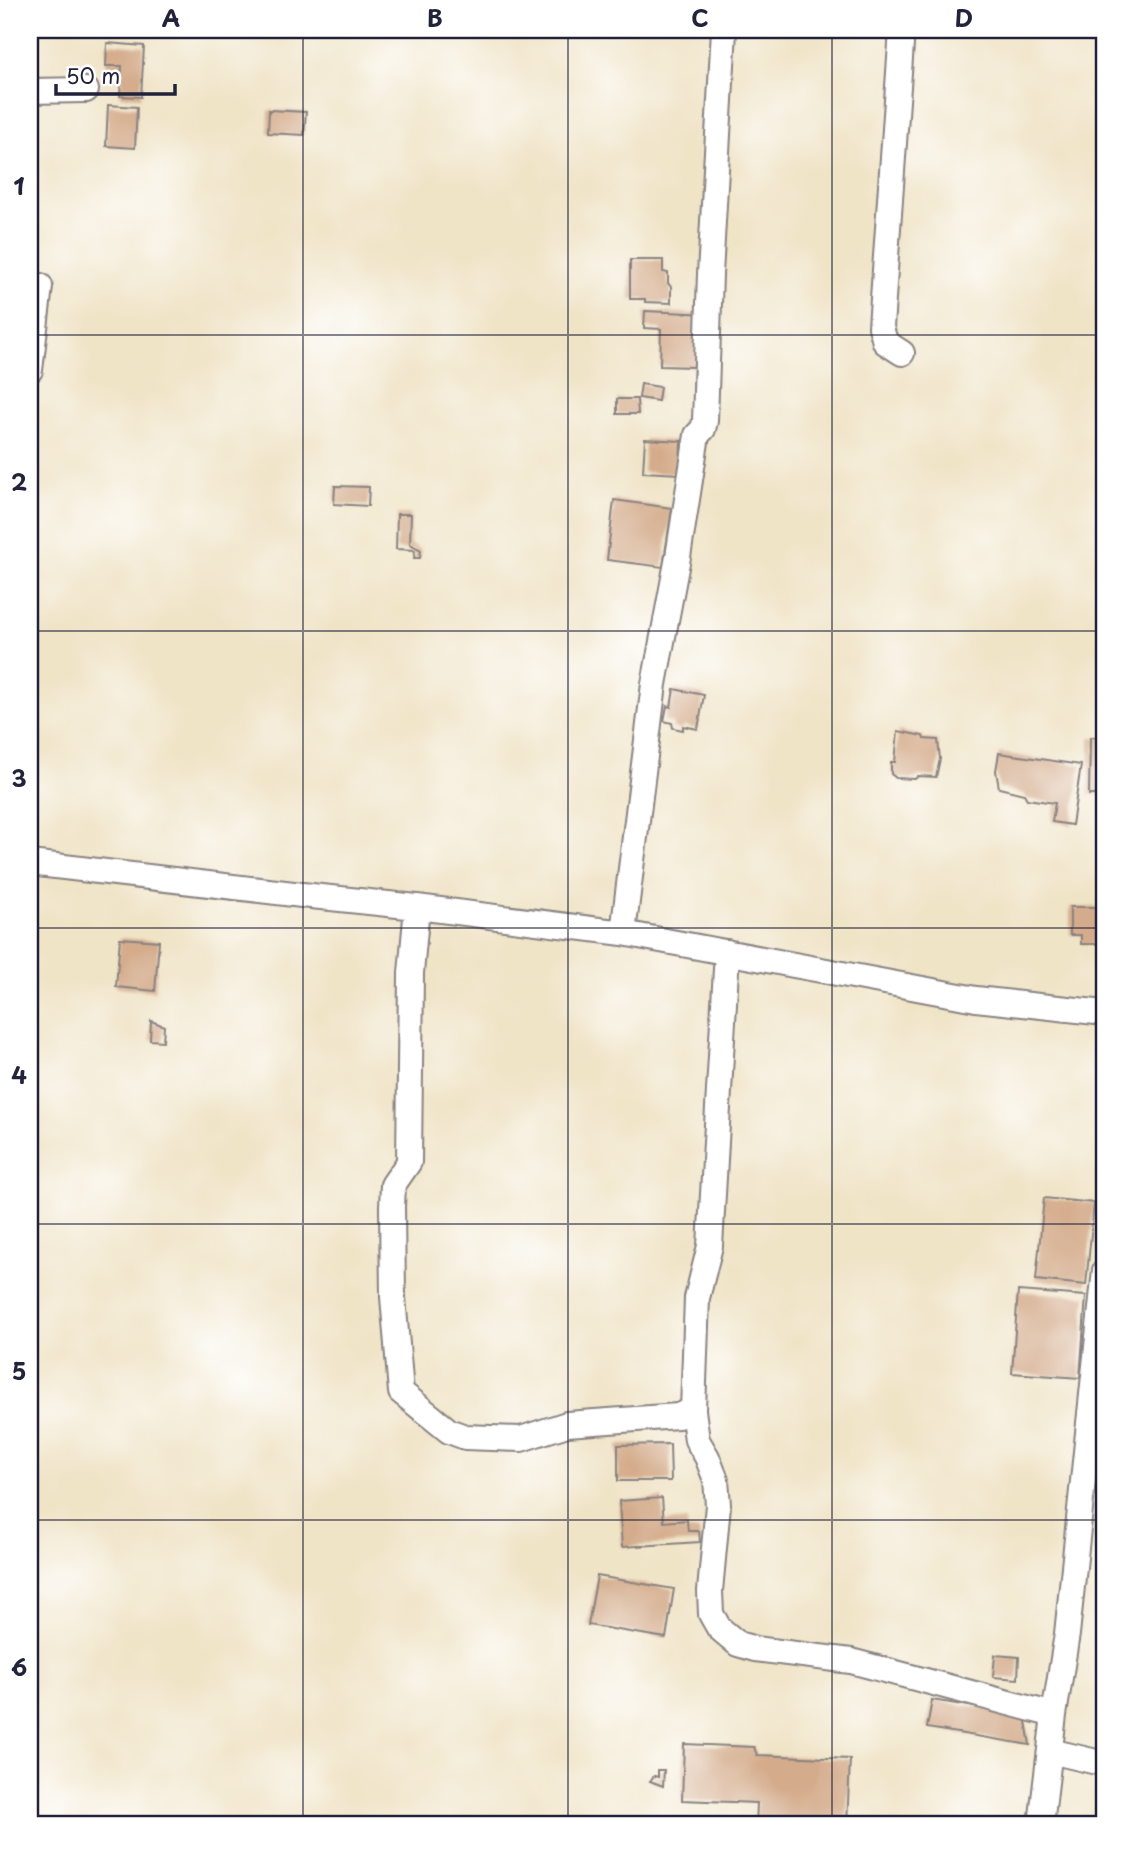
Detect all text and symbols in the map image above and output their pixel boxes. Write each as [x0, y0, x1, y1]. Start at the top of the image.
text: A [162, 0, 180, 35]
text: B [427, 0, 443, 35]
text: C [691, 0, 709, 35]
text: D [955, 0, 973, 35]
scale bar [56, 52, 175, 96]
text: 50 m [66, 59, 120, 91]
text: 1 [14, 168, 25, 203]
text: 2 [11, 464, 27, 499]
text: 3 [11, 760, 27, 795]
text: 4 [11, 1057, 27, 1092]
text: 5 [12, 1353, 26, 1388]
text: 6 [11, 1649, 27, 1684]

